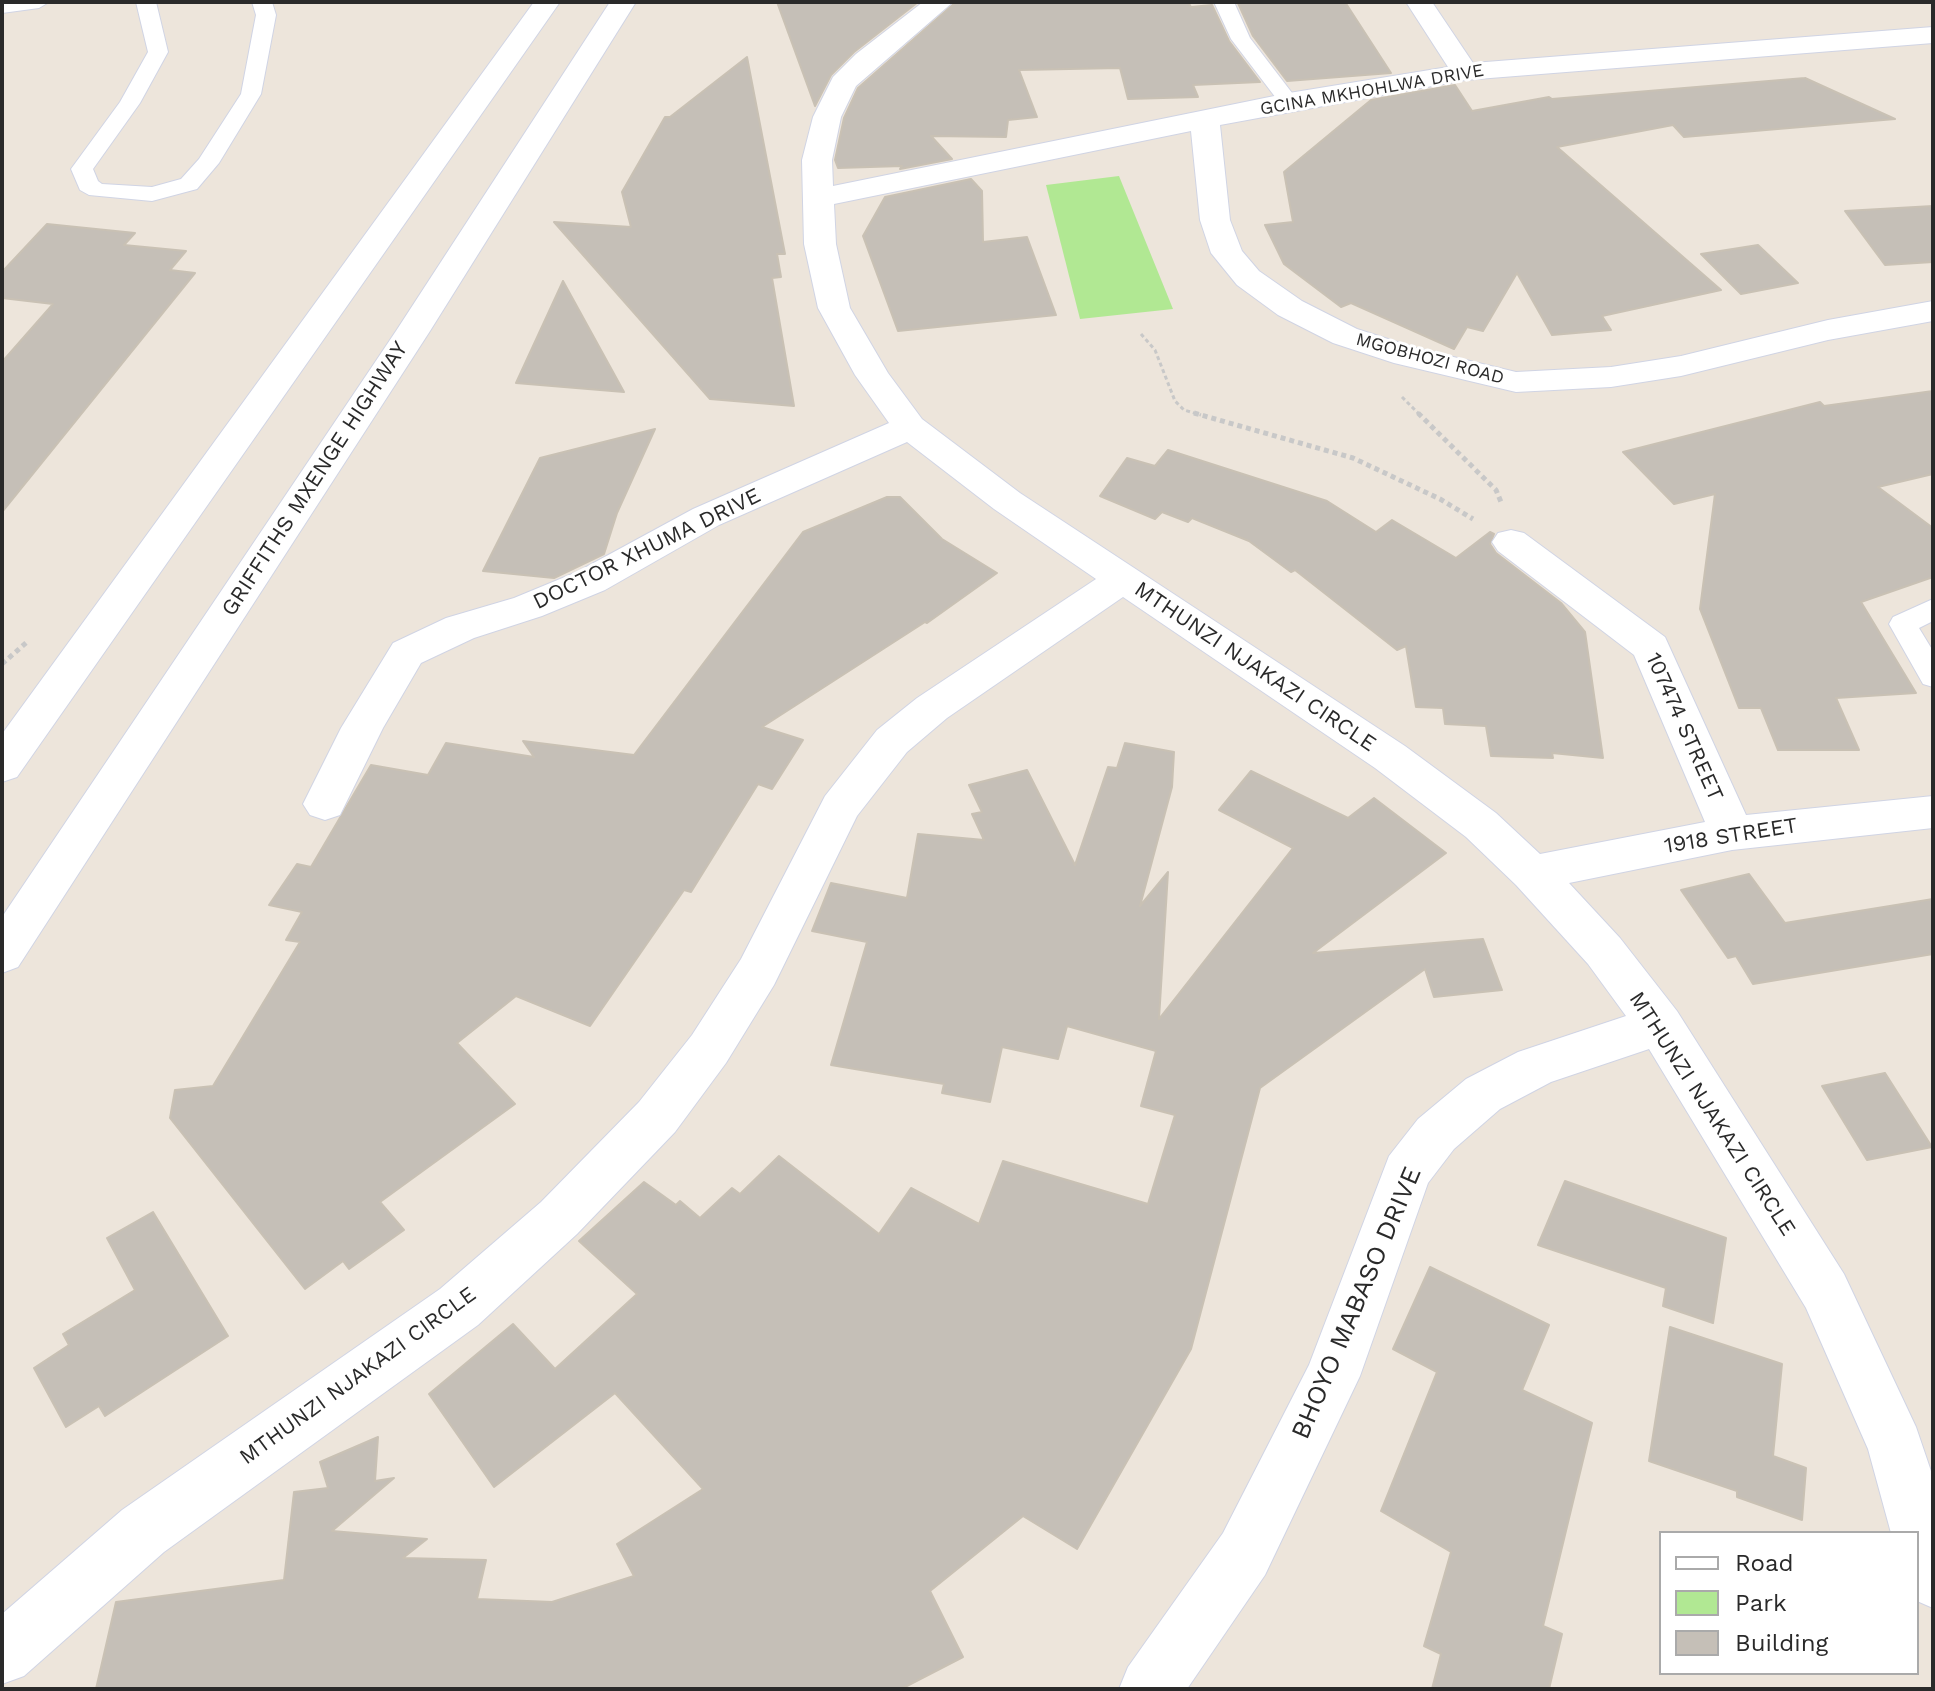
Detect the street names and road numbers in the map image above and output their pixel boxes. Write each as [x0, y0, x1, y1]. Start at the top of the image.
street label: GCINA MKHOHLWA DRIVE [1259, 60, 1485, 120]
street label: MGOBHOZI ROAD [1353, 329, 1507, 389]
street label: GRIFFITHS MXENGE HIGHWAY [216, 337, 414, 621]
street label: DOCTOR XHUMA DRIVE [529, 482, 765, 616]
street label: MTHUNZI NJAKAZI CIRCLE [1129, 576, 1381, 758]
street label: 107474 STREET [1639, 649, 1729, 805]
street label: 1918 STREET [1663, 812, 1799, 860]
street label: MTHUNZI NJAKAZI CIRCLE [1623, 987, 1801, 1241]
street label: BHOYO MABASO DRIVE [1285, 1162, 1429, 1444]
street label: MTHUNZI NJAKAZI CIRCLE [235, 1281, 481, 1471]

